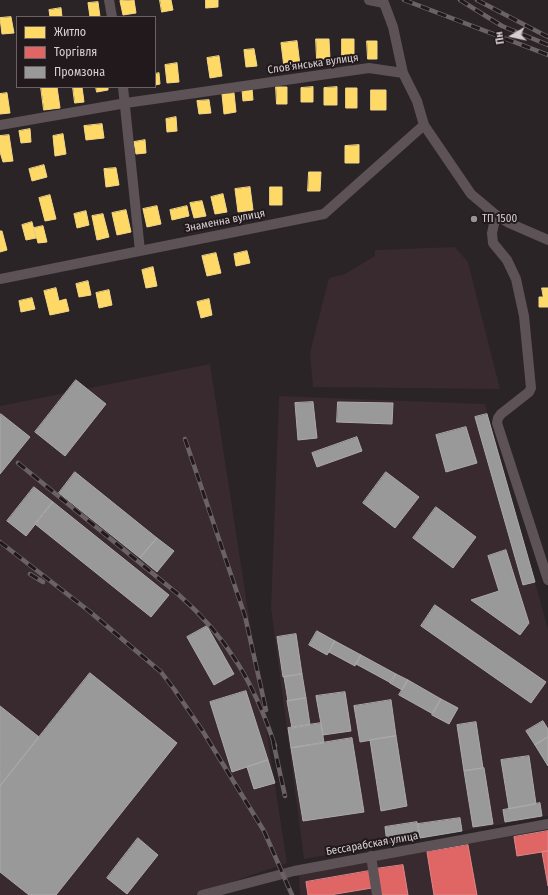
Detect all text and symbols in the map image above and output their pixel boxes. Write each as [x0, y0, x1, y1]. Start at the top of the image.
legend [16, 16, 156, 88]
north arrow [492, 16, 532, 56]
text: Житло [54, 25, 86, 39]
text: Пн [492, 31, 507, 45]
text: Торгівля [54, 45, 97, 59]
street label: Слов’янська вулиця [267, 51, 359, 77]
text: Промзона [54, 65, 105, 79]
street label: Знаменна вулиця [184, 207, 266, 235]
place label: ТП 1500 [482, 212, 517, 226]
marker: ТП 1500 [469, 214, 479, 224]
street label: Бессарабская улица [325, 829, 419, 859]

